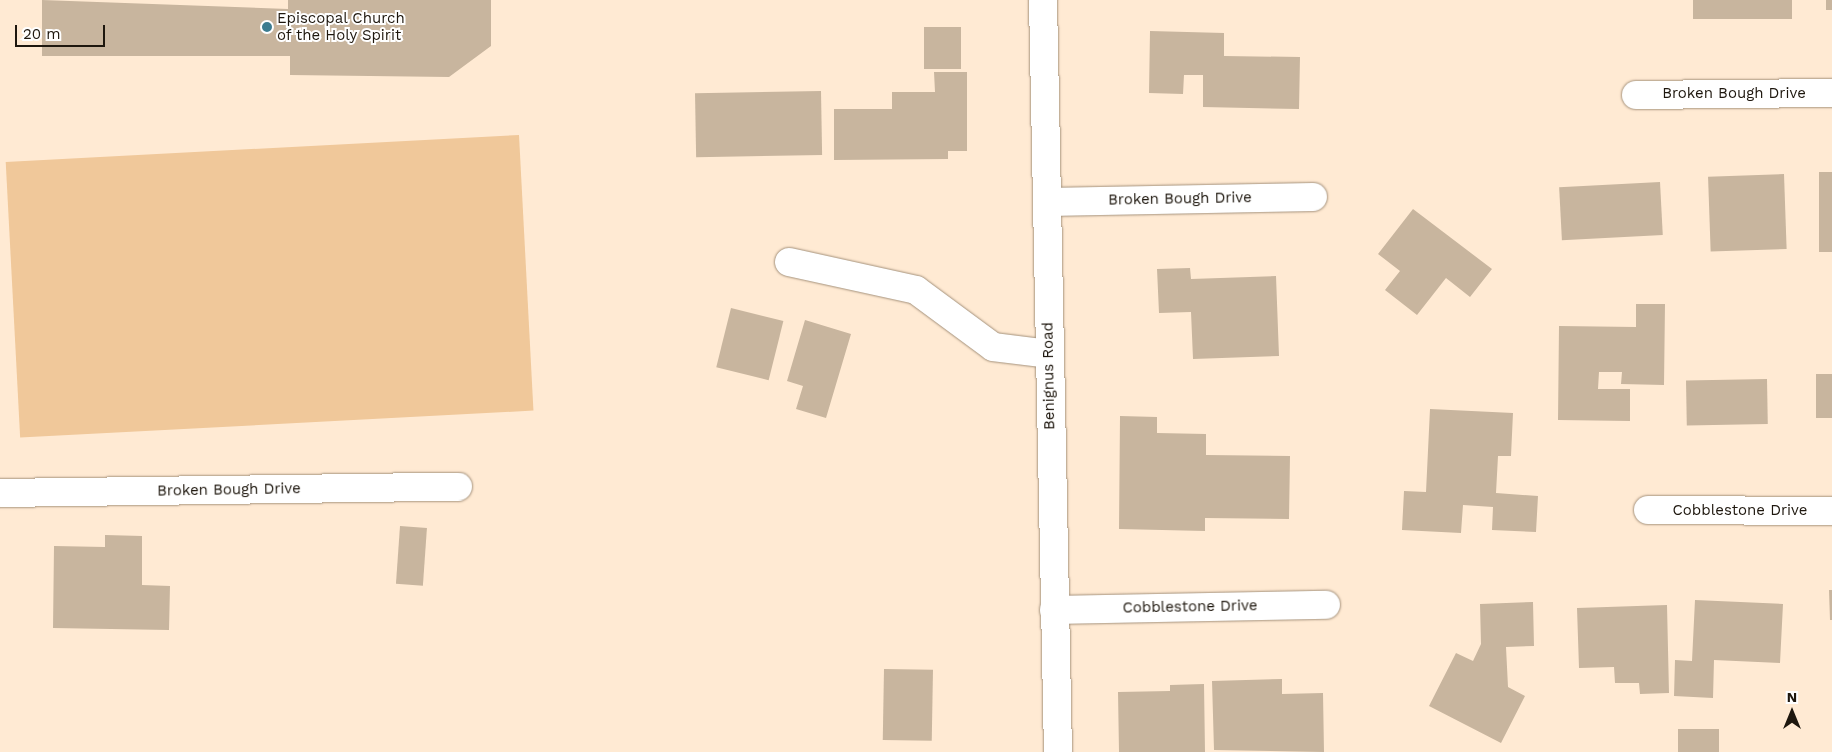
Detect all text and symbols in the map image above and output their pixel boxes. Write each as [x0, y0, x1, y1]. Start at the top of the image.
place label: Episcopal Church of the Holy Spirit [277, 9, 405, 44]
scale bar [18, 15, 108, 47]
marker: Episcopal Church of the Holy Spirit [261, 21, 273, 33]
text: 20 m [23, 25, 61, 43]
street label: Broken Bough Drive [1662, 85, 1806, 103]
street label: Broken Bough Drive [1108, 189, 1252, 209]
street label: Benignus Road [1039, 322, 1059, 430]
street label: Broken Bough Drive [157, 480, 301, 500]
street label: Cobblestone Drive [1673, 502, 1807, 520]
street label: Cobblestone Drive [1122, 597, 1258, 617]
north arrow [1767, 687, 1817, 737]
text: N [1787, 689, 1797, 705]

